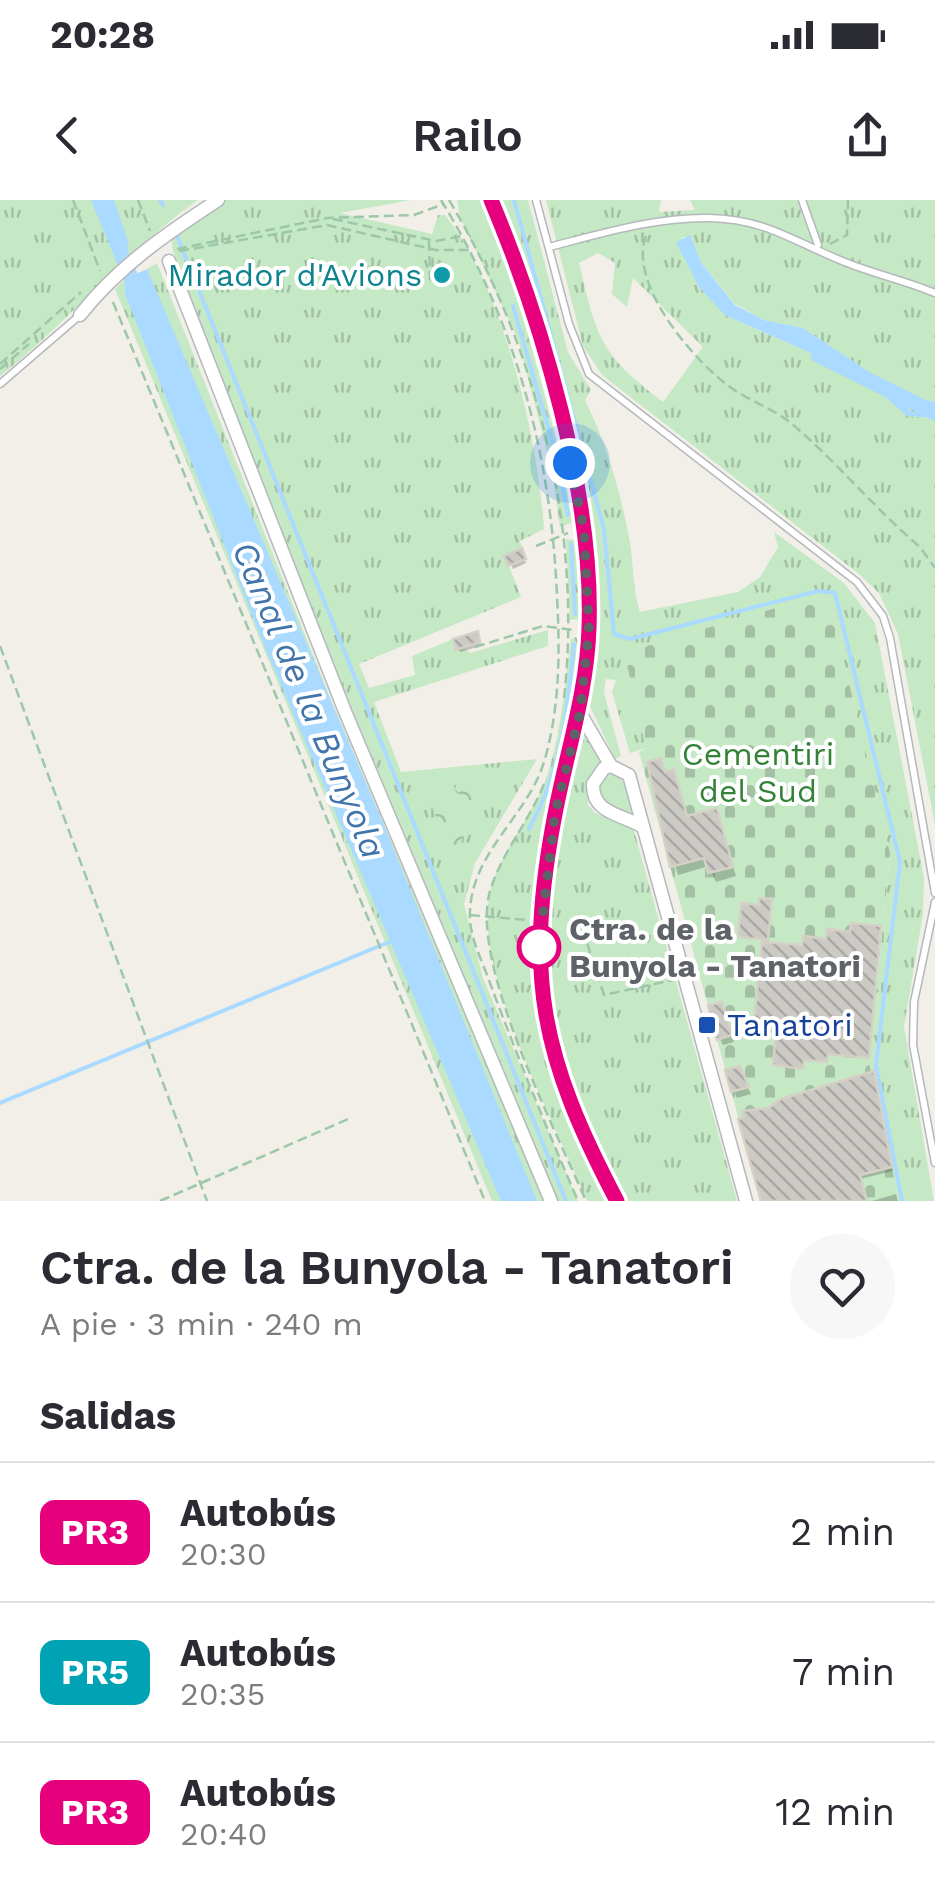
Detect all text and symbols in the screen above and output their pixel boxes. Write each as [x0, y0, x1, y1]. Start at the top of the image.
text: 20:28 [50, 13, 155, 57]
icon: back [40, 108, 95, 163]
icon: share [840, 108, 895, 163]
text: Railo [412, 109, 523, 162]
place label: Mirador d'Avions [168, 256, 422, 294]
marker: Mirador d'Avions [431, 264, 453, 286]
your location [545, 438, 595, 488]
water label: Canal de la Bunyola [223, 535, 395, 865]
park label: Cementiri del Sud [682, 735, 834, 810]
place label: Ctra. de la Bunyola - Tanatori [569, 910, 861, 985]
marker: Ctra. de la Bunyola - Tanatori [518, 926, 560, 968]
place label: Tanatori [727, 1006, 853, 1044]
marker: Tanatori [696, 1014, 718, 1036]
button: heart [790, 1234, 895, 1339]
text: Ctra. de la Bunyola - Tanatori [40, 1239, 734, 1296]
text: A pie · 3 min · 240 m [40, 1305, 363, 1343]
text: Salidas [40, 1394, 176, 1438]
text: Autobús [180, 1491, 336, 1535]
text: 2 min [790, 1510, 895, 1554]
text: PR3 [61, 1511, 129, 1553]
text: 20:30 [180, 1535, 267, 1573]
text: Autobús [180, 1631, 336, 1675]
text: 7 min [792, 1650, 895, 1694]
text: PR5 [61, 1651, 129, 1693]
text: 20:35 [180, 1675, 265, 1713]
text: Autobús [180, 1771, 336, 1815]
text: 12 min [775, 1790, 895, 1834]
text: PR3 [61, 1791, 129, 1833]
text: 20:40 [180, 1815, 268, 1853]

